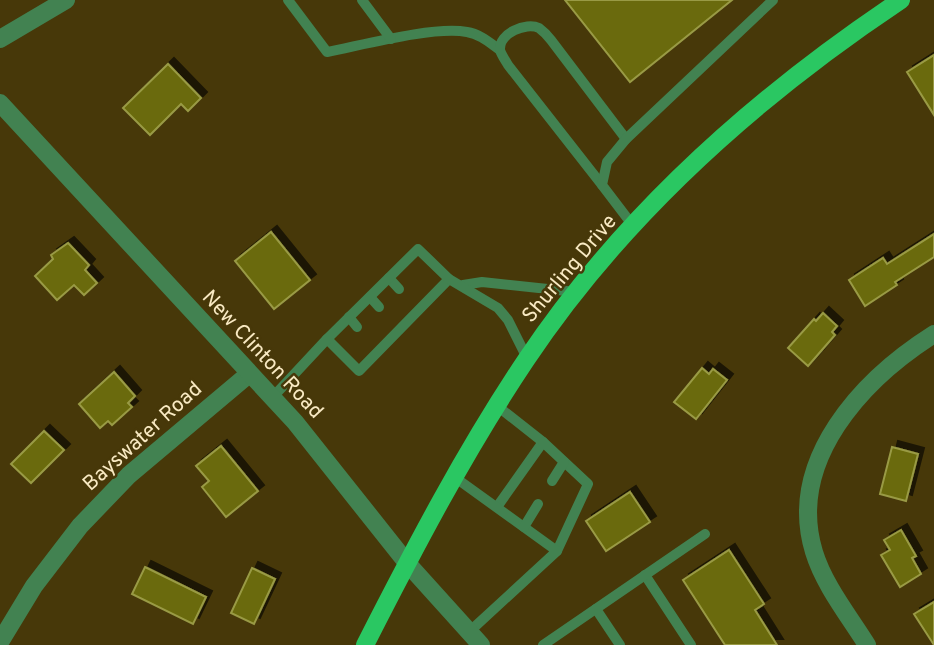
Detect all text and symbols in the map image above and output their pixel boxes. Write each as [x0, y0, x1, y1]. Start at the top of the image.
street label: Shurling Drive [517, 209, 623, 329]
street label: New Clinton Road [195, 285, 329, 425]
street label: Bayswater Road [78, 376, 208, 498]

